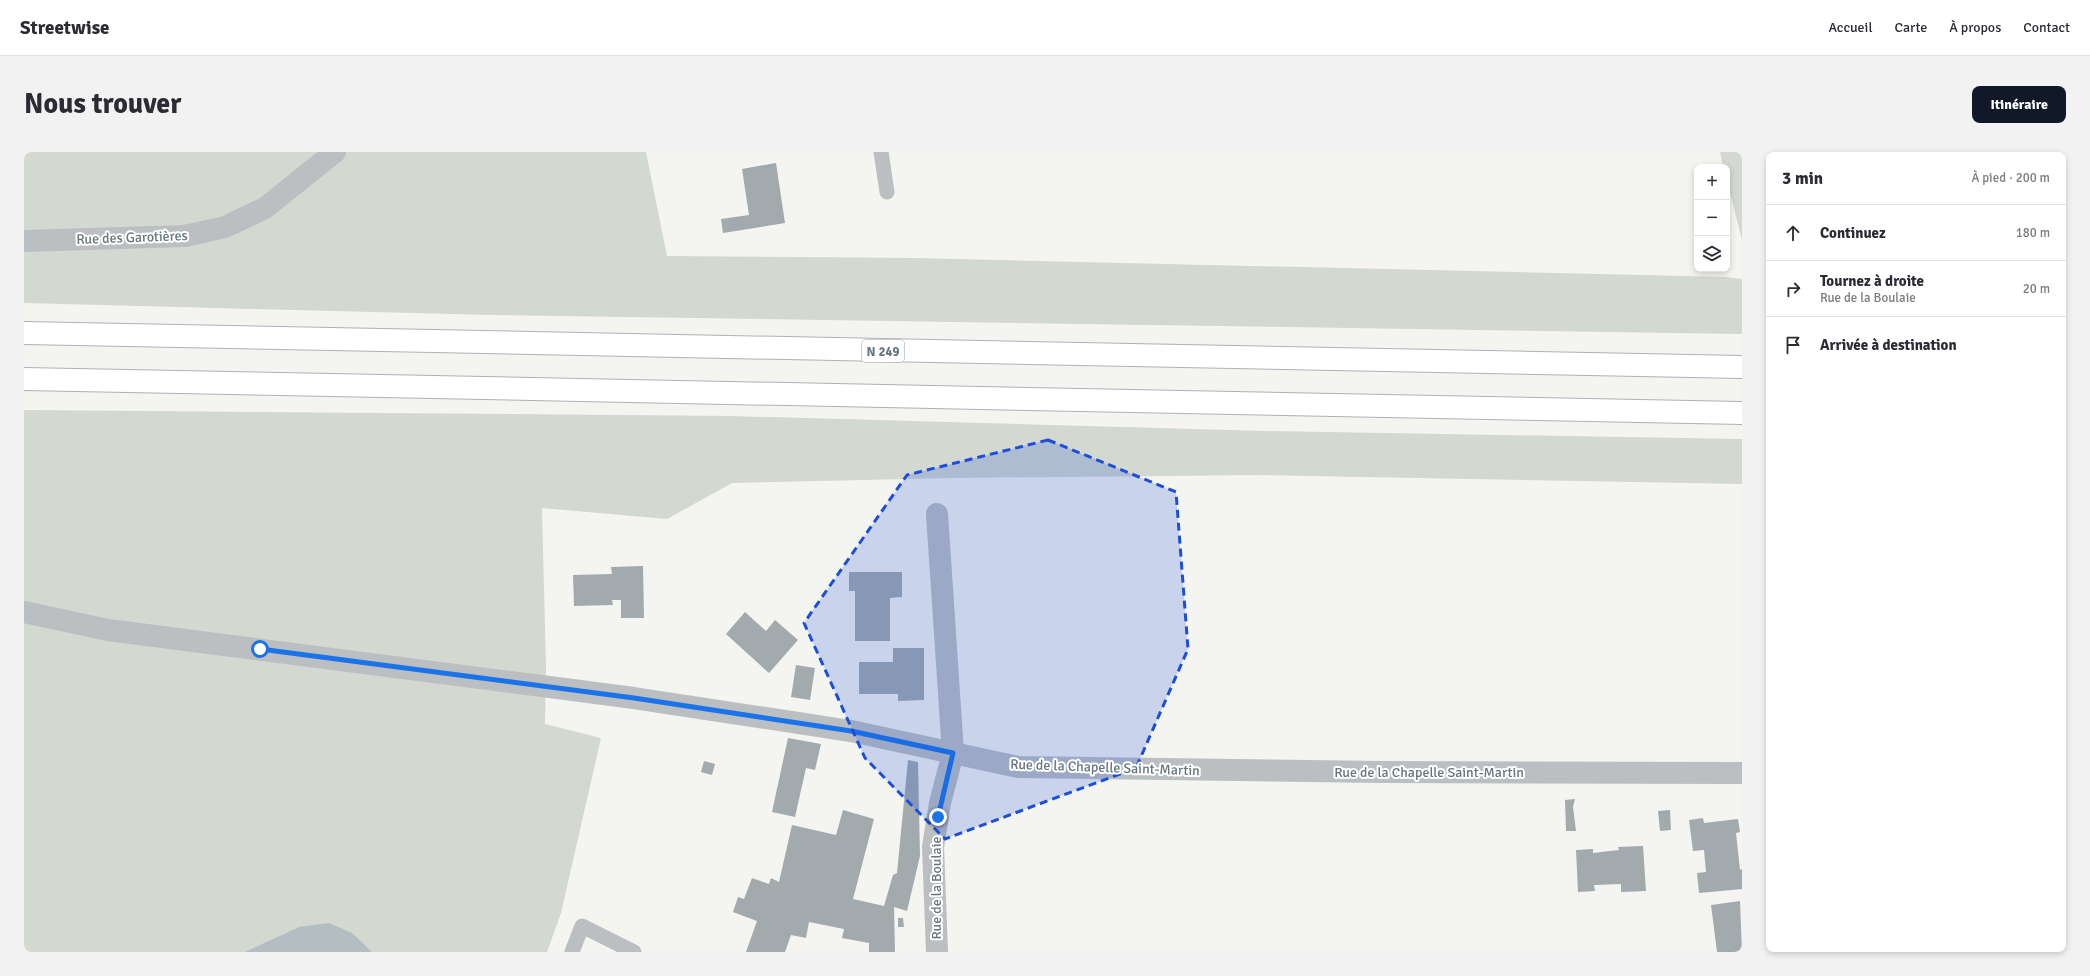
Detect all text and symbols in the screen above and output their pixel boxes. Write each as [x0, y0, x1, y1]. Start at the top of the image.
text: Streetwise [20, 16, 110, 40]
text: Accueil [1828, 19, 1873, 36]
text: Carte [1895, 19, 1927, 36]
text: À propos [1949, 19, 2001, 36]
text: Contact [2023, 19, 2070, 36]
button: Itinéraire [1972, 86, 2066, 123]
text: Nous trouver [24, 87, 181, 121]
map controls [1694, 164, 1730, 272]
button: + [1694, 164, 1730, 200]
text: 3 min [1782, 168, 1823, 189]
text: À pied · 200 m [1971, 170, 2050, 186]
button: − [1694, 200, 1730, 236]
icon: ahead [1782, 222, 1804, 244]
text: Continuez [1820, 224, 1886, 242]
text: 180 m [2016, 225, 2050, 241]
street label: Rue des Garotières [76, 227, 188, 248]
button: layers [1694, 236, 1730, 272]
text: Tournez à droite [1820, 272, 1924, 290]
icon: right [1782, 278, 1804, 300]
text: 20 m [2023, 281, 2050, 297]
text: Rue de la Boulaie [1820, 290, 1916, 306]
icon: arrive [1782, 334, 1804, 356]
text: Arrivée à destination [1820, 336, 1957, 354]
road number: N 249 [862, 340, 904, 362]
route start [251, 640, 269, 658]
street label: Rue de la Chapelle Saint-Martin [1010, 756, 1200, 779]
street label: Rue de la Chapelle Saint-Martin [1334, 764, 1524, 781]
route end [929, 808, 947, 826]
street label: Rue de la Boulaie [928, 836, 945, 940]

